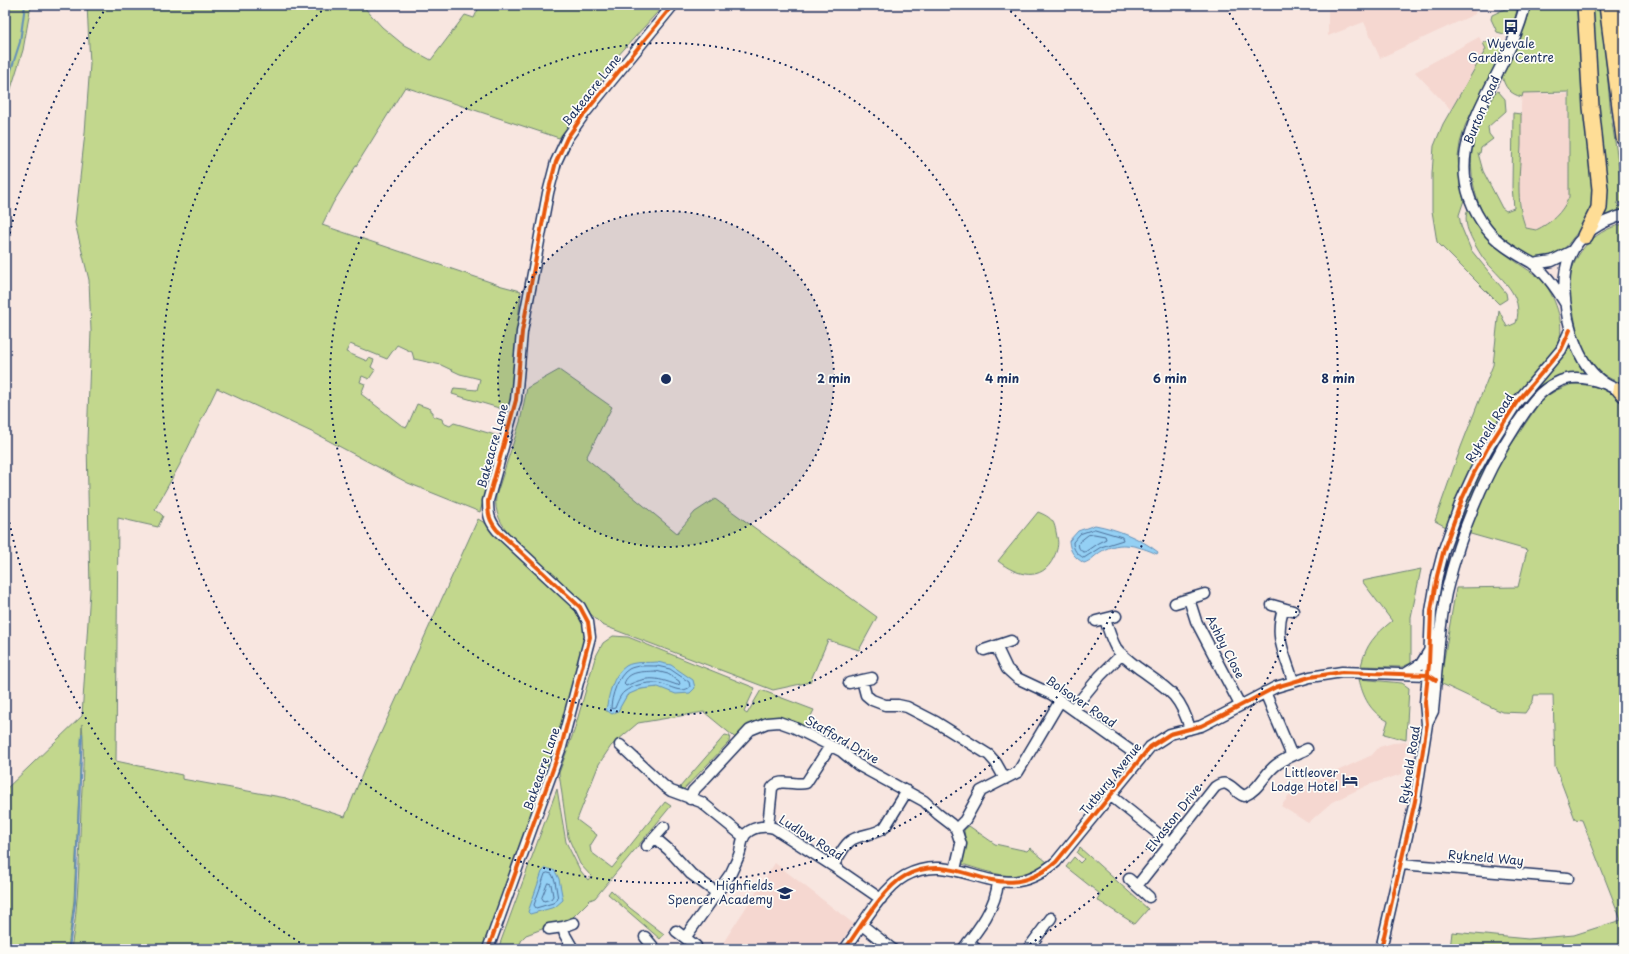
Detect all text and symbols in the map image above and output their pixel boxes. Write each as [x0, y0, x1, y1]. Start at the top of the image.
bus stop icon: Wyevale Garden Centre [1502, 18, 1520, 36]
place label: Wyevale Garden Centre [1468, 34, 1554, 66]
street label: Bakeacre Lane [557, 49, 625, 129]
street label: Burton Road [1459, 73, 1504, 147]
text: 2 min [817, 369, 851, 387]
text: 4 min [985, 369, 1019, 387]
text: 6 min [1153, 369, 1187, 387]
text: 8 min [1321, 369, 1355, 387]
centre of rings [659, 372, 673, 386]
street label: Rykneld Road [1461, 389, 1518, 466]
street label: Bakeacre Lane [472, 401, 512, 490]
street label: Ashby Close [1202, 612, 1250, 681]
street label: Bolsover Road [1043, 671, 1120, 731]
street label: Stafford Drive [802, 711, 883, 768]
street label: Bakeacre Lane [518, 724, 564, 813]
street label: Rykneld Road [1394, 725, 1424, 805]
street label: Tutbury Avenue [1075, 738, 1146, 819]
place label: Littleover Lodge Hotel [1271, 763, 1339, 795]
hotel icon: Littleover Lodge Hotel [1341, 771, 1359, 789]
street label: Elvaston Drive [1141, 780, 1206, 855]
street label: Ludlow Road [776, 810, 847, 864]
street label: Rykneld Way [1448, 845, 1525, 869]
place label: Highfields Spencer Academy [668, 876, 774, 908]
school or university icon: Highfields Spencer Academy [776, 884, 794, 902]

